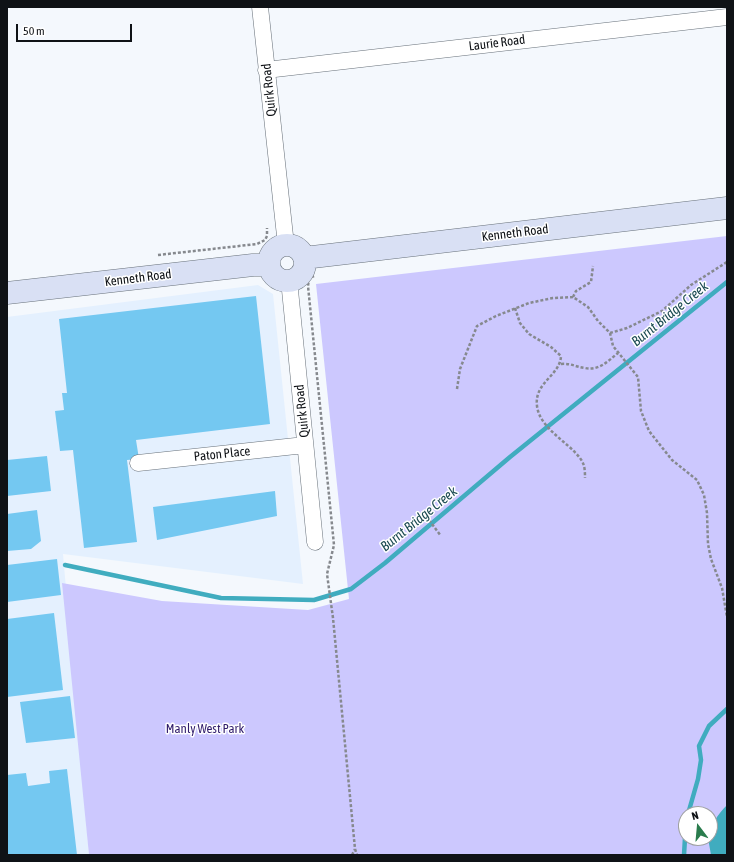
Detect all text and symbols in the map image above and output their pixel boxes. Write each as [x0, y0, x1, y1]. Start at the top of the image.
scale bar [18, 16, 134, 42]
text: 50 m [23, 24, 45, 38]
street label: Laurie Road [468, 32, 526, 54]
street label: Quirk Road [258, 63, 280, 117]
street label: Kenneth Road [481, 221, 549, 245]
street label: Kenneth Road [104, 266, 172, 290]
water label: Burnt Bridge Creek [628, 278, 712, 350]
street label: Quirk Road [291, 384, 313, 438]
street label: Paton Place [193, 443, 251, 465]
water label: Burnt Bridge Creek [377, 483, 461, 555]
park label: Manly West Park [166, 721, 244, 737]
north arrow [678, 806, 718, 846]
text: N [690, 809, 700, 822]

